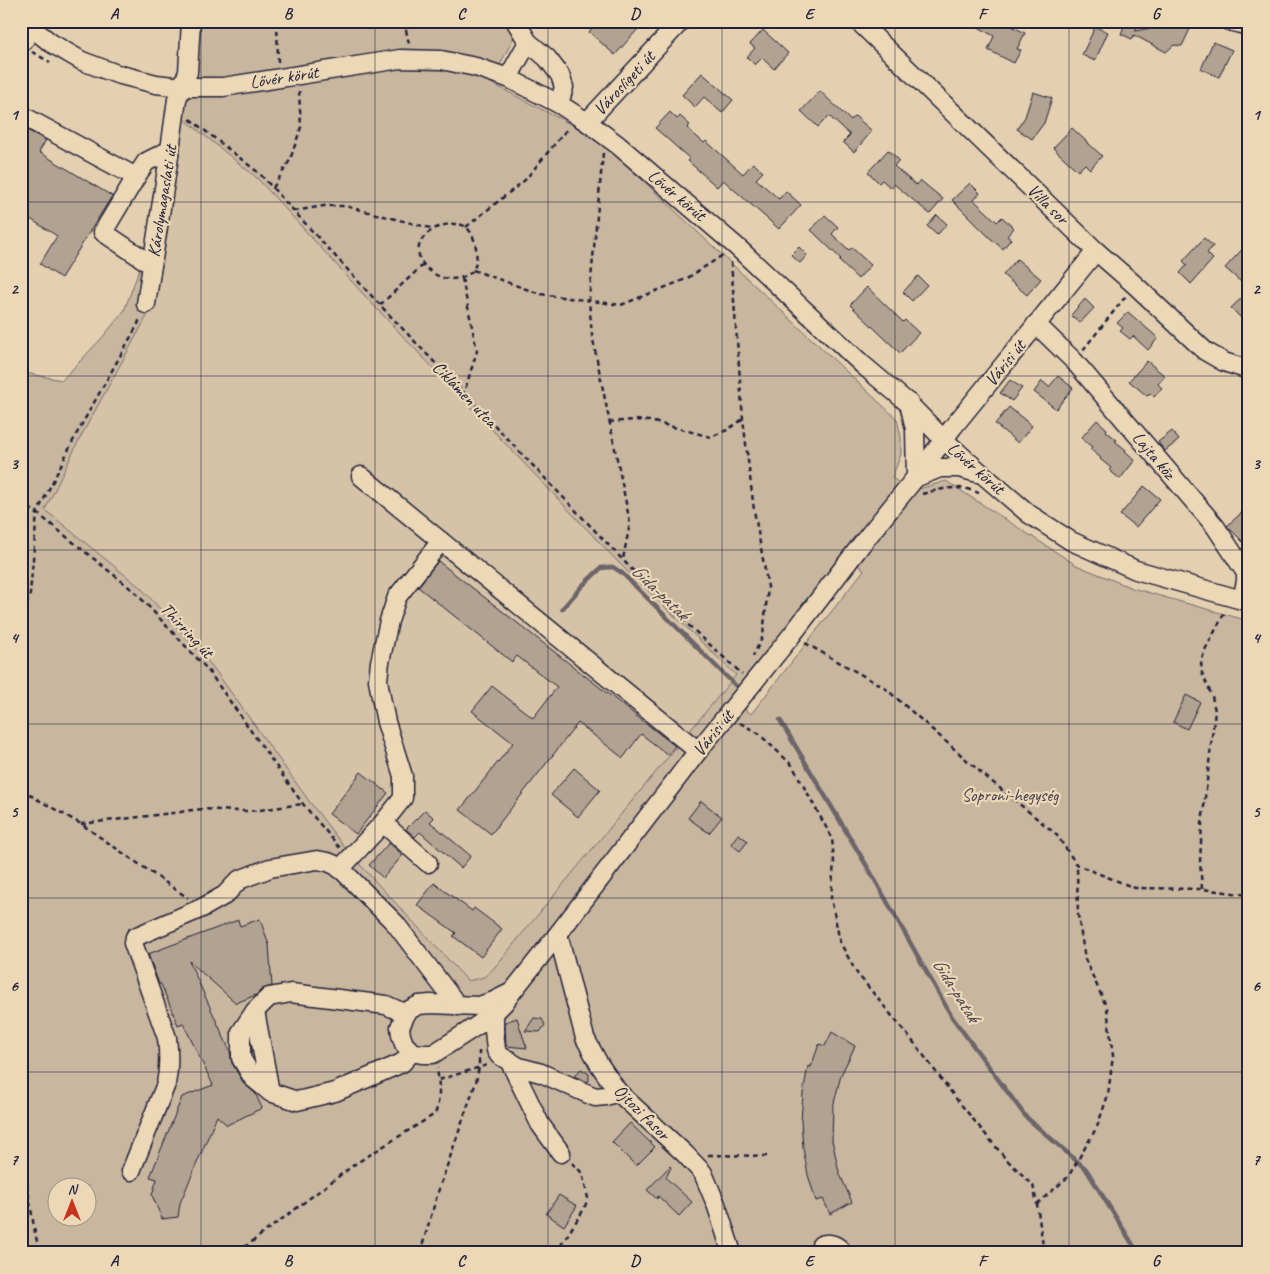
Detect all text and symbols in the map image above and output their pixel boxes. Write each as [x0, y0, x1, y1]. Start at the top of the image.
text: A [110, 4, 120, 24]
text: B [284, 4, 294, 24]
text: C [457, 4, 467, 24]
text: D [630, 4, 641, 24]
text: E [805, 4, 816, 24]
text: F [978, 4, 989, 24]
text: G [1152, 4, 1162, 24]
street label: Városligeti út [588, 45, 661, 120]
street label: Lővér körút [248, 60, 322, 93]
text: 1 [10, 105, 19, 125]
text: 1 [1252, 105, 1261, 125]
street label: Károlymagaslati út [142, 141, 182, 259]
street label: Lővér körút [644, 164, 712, 227]
street label: Villa sor [1023, 179, 1075, 231]
text: 2 [10, 279, 19, 299]
text: 2 [1252, 279, 1261, 299]
street label: Várisi út [980, 334, 1032, 391]
street label: Ciklámen utca [428, 356, 503, 433]
street label: Lajta köz [1128, 427, 1182, 485]
street label: Lővér körút [943, 437, 1011, 500]
text: 3 [10, 454, 19, 474]
text: 3 [1252, 454, 1261, 474]
water label: Gida-patak [626, 559, 697, 628]
street label: Thirring út [156, 598, 220, 664]
text: 4 [10, 628, 19, 648]
text: 4 [1252, 628, 1261, 648]
street label: Várisi út [688, 704, 740, 761]
park label: Soproni-hegység [961, 784, 1060, 806]
text: 5 [11, 802, 20, 822]
text: 5 [1253, 802, 1262, 822]
water label: Gida-patak [927, 954, 987, 1030]
text: 6 [10, 976, 19, 996]
text: 6 [1252, 976, 1261, 996]
street label: Ojtozi fasor [609, 1079, 676, 1146]
text: 7 [10, 1150, 19, 1170]
text: 7 [1252, 1150, 1261, 1170]
north arrow [48, 1176, 98, 1226]
text: N [68, 1181, 79, 1198]
text: A [110, 1251, 120, 1271]
text: B [284, 1251, 294, 1271]
text: C [457, 1251, 467, 1271]
text: D [630, 1251, 641, 1271]
text: E [805, 1251, 816, 1271]
text: F [978, 1251, 989, 1271]
text: G [1152, 1251, 1162, 1271]

